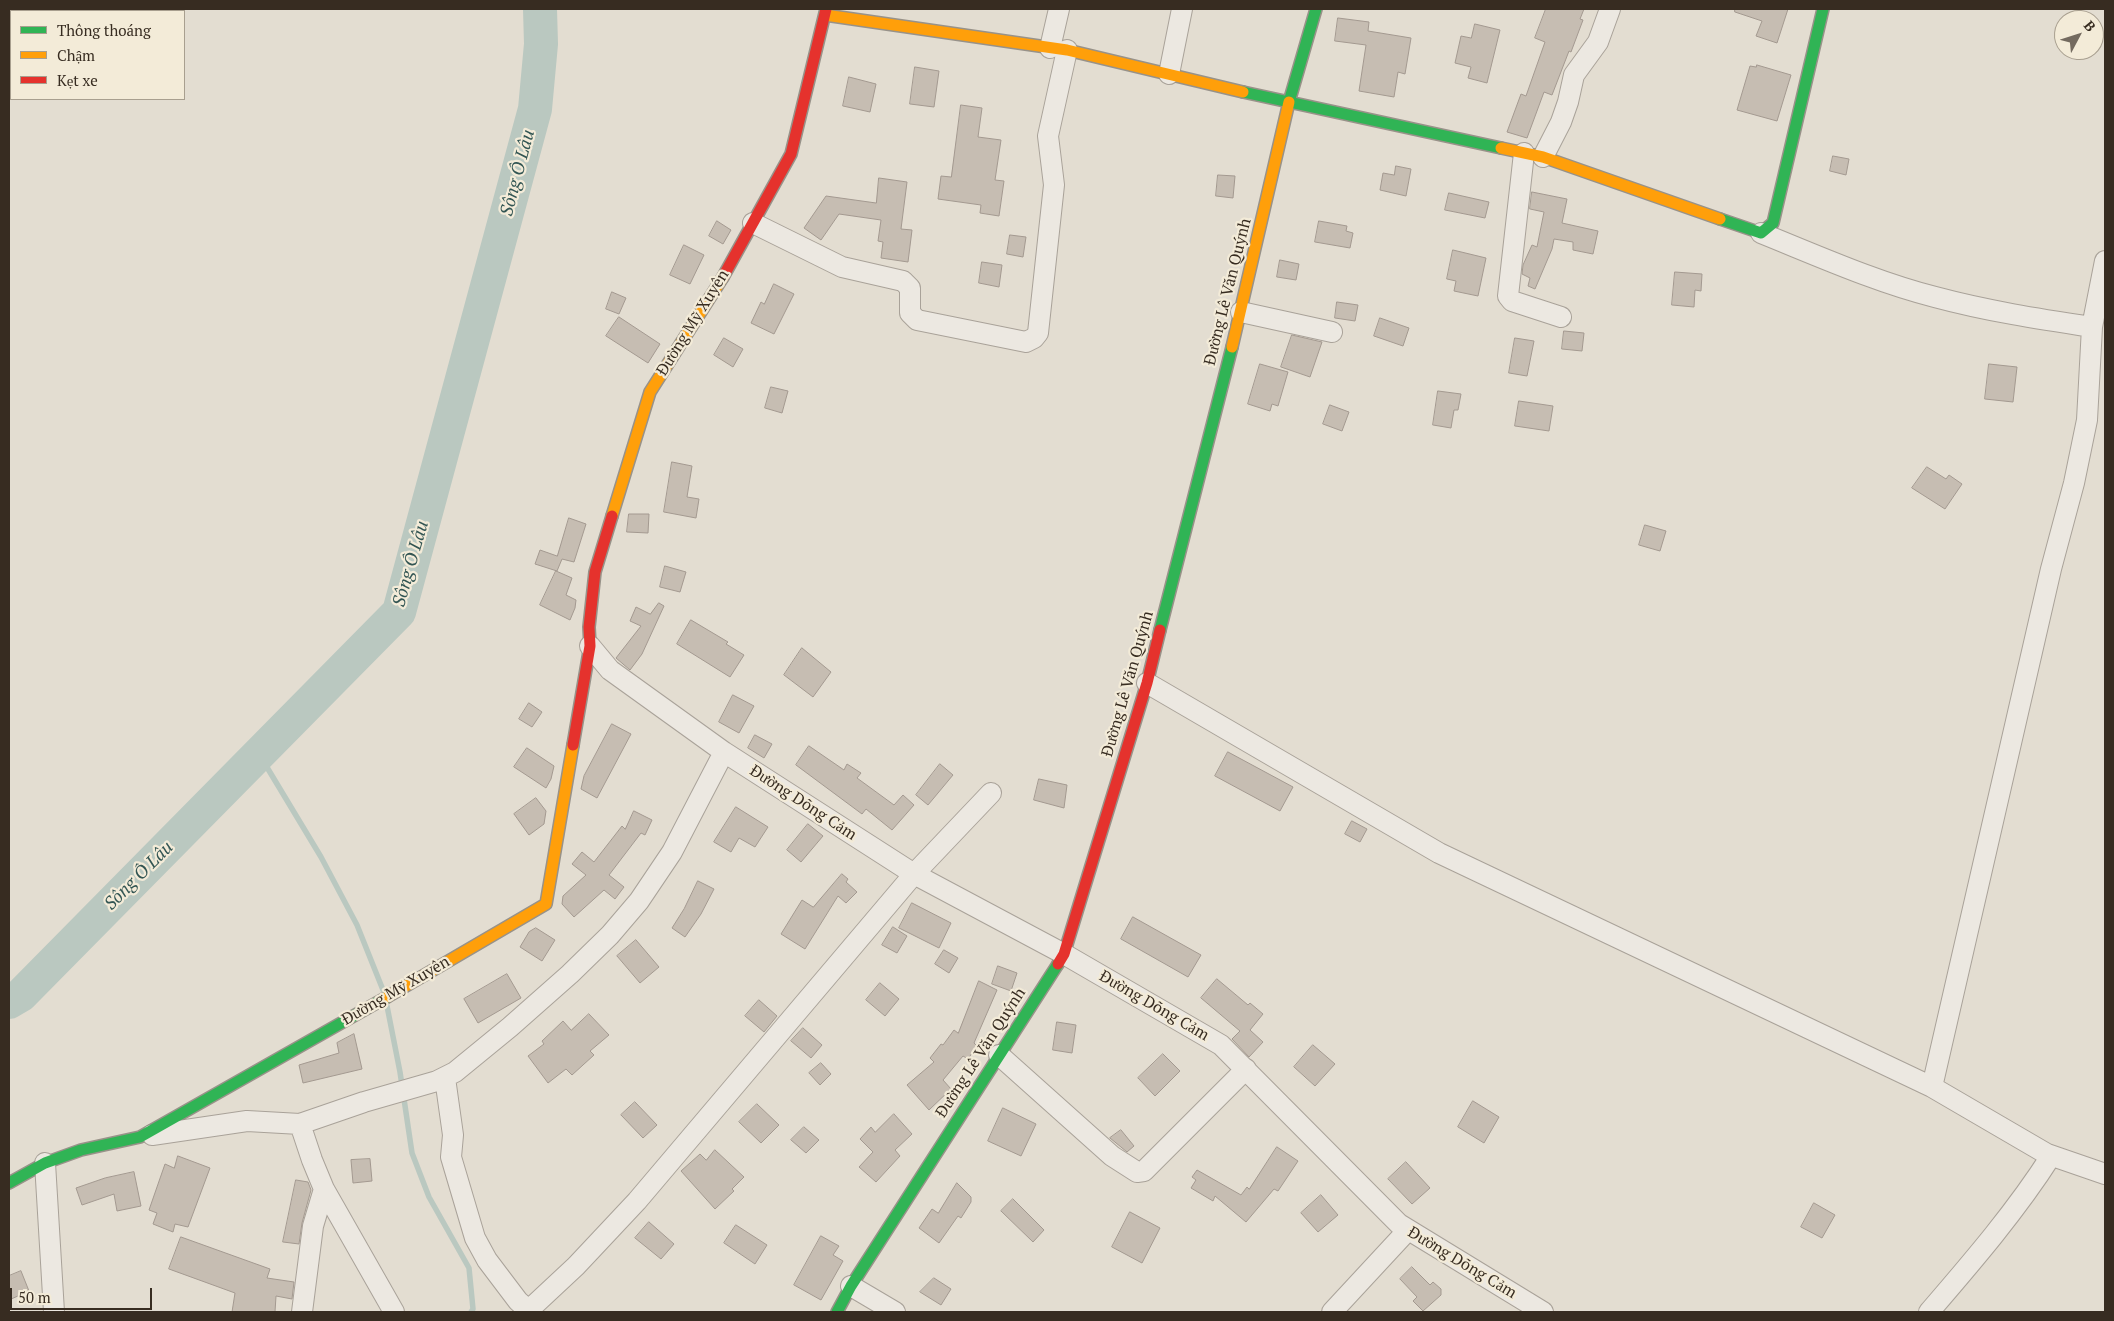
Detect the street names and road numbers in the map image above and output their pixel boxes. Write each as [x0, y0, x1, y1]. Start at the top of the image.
street label: Đường Lê Văn Quýnh [1200, 217, 1256, 367]
street label: Đường Mỹ Xuyên [653, 266, 733, 380]
street label: Đường Lê Văn Quýnh [1098, 609, 1158, 759]
street label: Đường Dõng Cảm [746, 761, 860, 845]
street label: Đường Mỹ Xuyên [339, 952, 453, 1030]
street label: Đường Dõng Cảm [1096, 967, 1212, 1045]
street label: Đường Lê Văn Quýnh [932, 985, 1030, 1121]
street label: Đường Dõng Cảm [1404, 1223, 1520, 1303]

